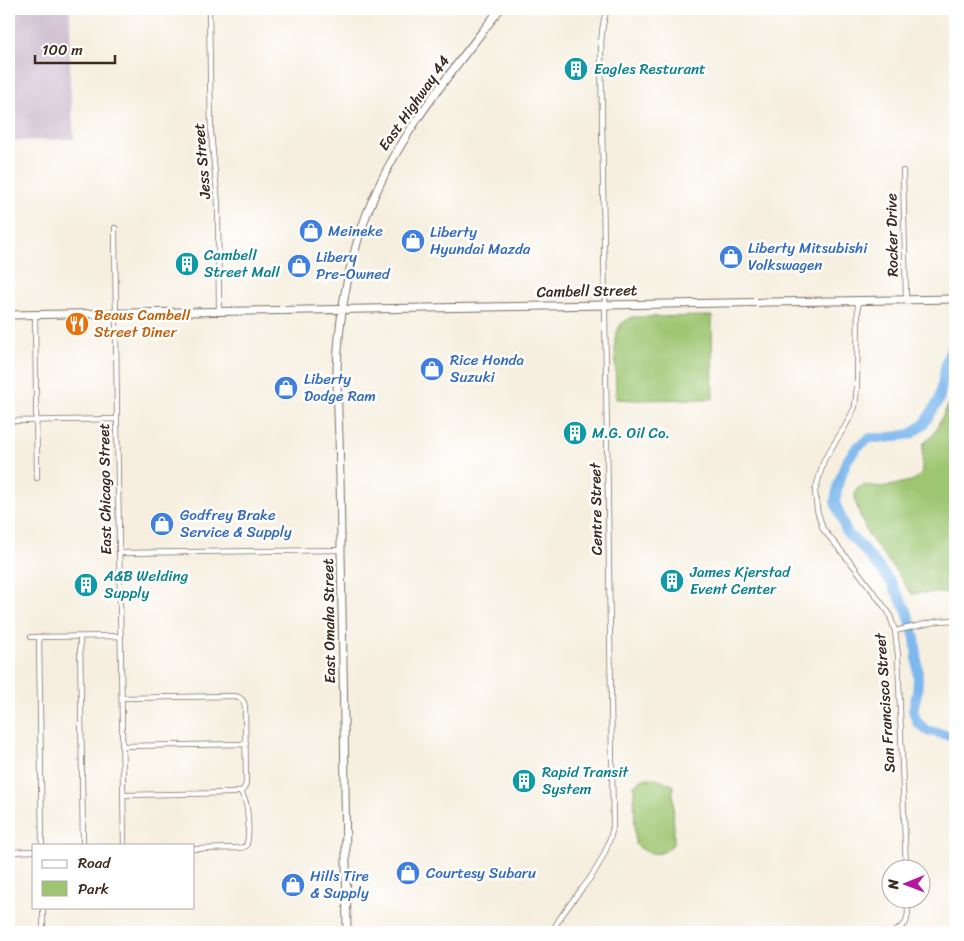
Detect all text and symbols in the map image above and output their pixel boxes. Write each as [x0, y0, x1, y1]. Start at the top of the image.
scale bar [35, 32, 115, 64]
text: 100 m [42, 37, 83, 63]
street label: East Highway 44 [371, 50, 457, 156]
building icon: Eagles Resturant [563, 56, 589, 82]
place label: Eagles Resturant [594, 56, 706, 82]
street label: Jess Street [186, 122, 218, 201]
street label: Rocker Drive [878, 193, 906, 277]
shop icon: Meineke [298, 218, 324, 244]
place label: Meineke [328, 218, 383, 244]
place label: Liberty Hyundai Mazda [430, 219, 531, 262]
shop icon: Liberty Hyundai Mazda [400, 228, 426, 254]
place label: Liberty Mitsubishi Volkswagen [748, 235, 868, 278]
place label: Cambell Street Mall [204, 242, 281, 285]
place label: Libery Pre-Owned [316, 244, 391, 287]
shop icon: Liberty Mitsubishi Volkswagen [718, 244, 744, 270]
building icon: Cambell Street Mall [174, 251, 200, 277]
shop icon: Libery Pre-Owned [286, 253, 312, 279]
street label: Cambell Street [536, 277, 638, 305]
place label: Beaus Cambell Street Diner [94, 302, 191, 345]
restaurant icon: Beaus Cambell Street Diner [64, 311, 90, 337]
place label: Rice Honda Suzuki [450, 347, 524, 390]
shop icon: Rice Honda Suzuki [419, 356, 445, 382]
place label: Liberty Dodge Ram [304, 366, 376, 409]
shop icon: Liberty Dodge Ram [273, 375, 299, 401]
building icon: M.G. Oil Co. [562, 420, 588, 446]
place label: M.G. Oil Co. [592, 420, 670, 446]
street label: East Chicago Street [91, 422, 119, 555]
street label: Centre Street [582, 462, 610, 556]
place label: Godfrey Brake Service & Supply [180, 502, 292, 545]
shop icon: Godfrey Brake Service & Supply [149, 511, 175, 537]
street label: East Omaha Street [315, 558, 343, 684]
place label: James Kjerstad Event Center [689, 559, 791, 602]
place label: A&B Welding Supply [103, 563, 189, 606]
building icon: James Kjerstad Event Center [659, 568, 685, 594]
building icon: A&B Welding Supply [73, 572, 99, 598]
street label: San Francisco Street [867, 632, 903, 774]
place label: Rapid Transit System [542, 759, 629, 802]
building icon: Rapid Transit System [511, 768, 537, 794]
legend [32, 844, 195, 908]
text: Road [78, 850, 111, 876]
north arrow [882, 858, 932, 908]
shop icon: Courtesy Subaru [395, 860, 421, 886]
place label: Courtesy Subaru [426, 860, 536, 886]
place label: Hills Tire & Supply [310, 863, 369, 906]
shop icon: Hills Tire & Supply [280, 872, 306, 898]
text: Park [78, 876, 109, 902]
text: N [881, 879, 906, 890]

